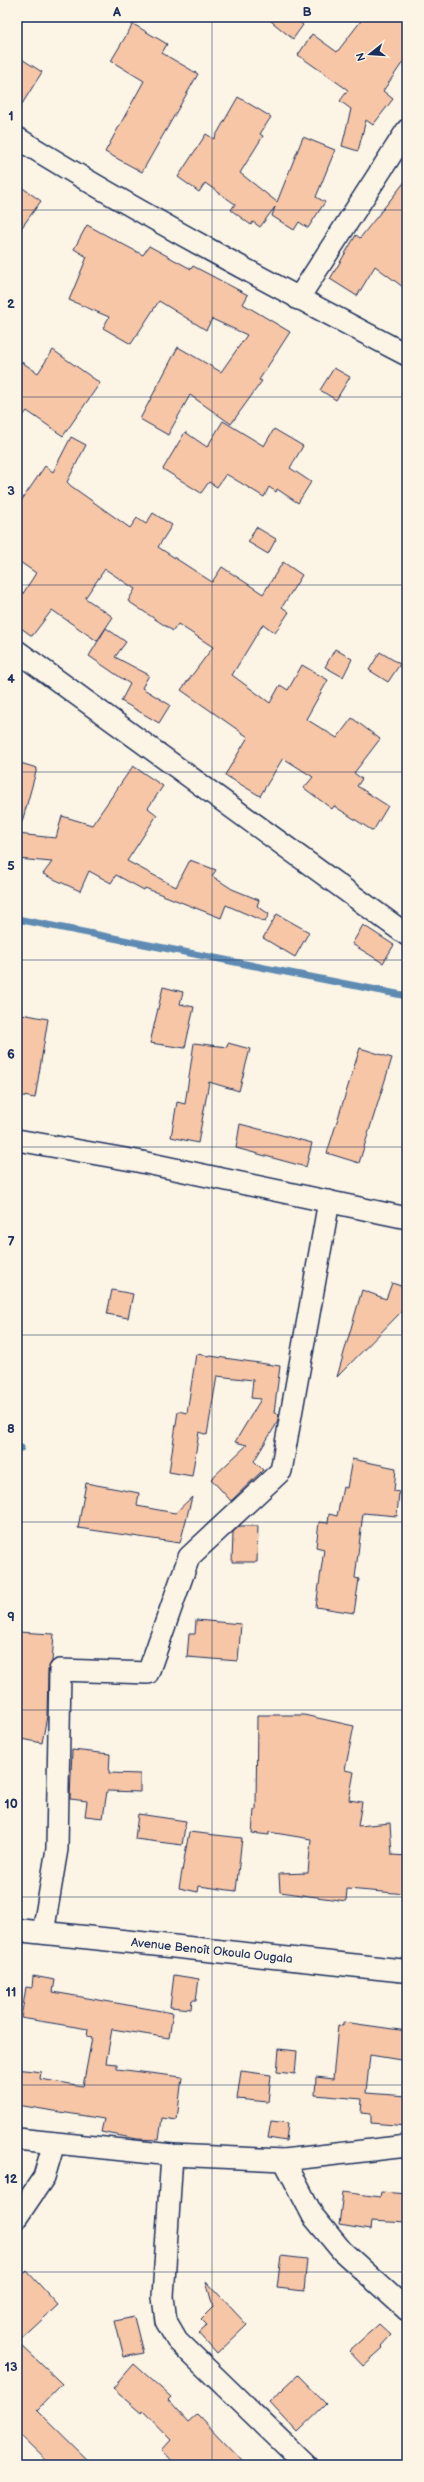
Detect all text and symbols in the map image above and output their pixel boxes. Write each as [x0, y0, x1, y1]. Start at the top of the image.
text: A [112, 4, 121, 20]
text: B [302, 4, 312, 20]
north arrow [350, 34, 390, 74]
text: N [353, 51, 368, 63]
text: 1 [8, 108, 14, 124]
text: 2 [7, 296, 15, 312]
text: 3 [7, 483, 15, 499]
text: 4 [7, 671, 15, 687]
text: 5 [7, 858, 15, 874]
text: 6 [7, 1046, 15, 1062]
text: 7 [7, 1234, 15, 1250]
text: 8 [7, 1421, 15, 1437]
text: 9 [7, 1609, 15, 1625]
text: 10 [4, 1796, 18, 1812]
street label: Avenue Benoît Okoula Ougala [130, 1935, 294, 1966]
text: 11 [6, 1984, 16, 2000]
text: 12 [4, 2171, 18, 2187]
text: 13 [4, 2359, 18, 2375]

